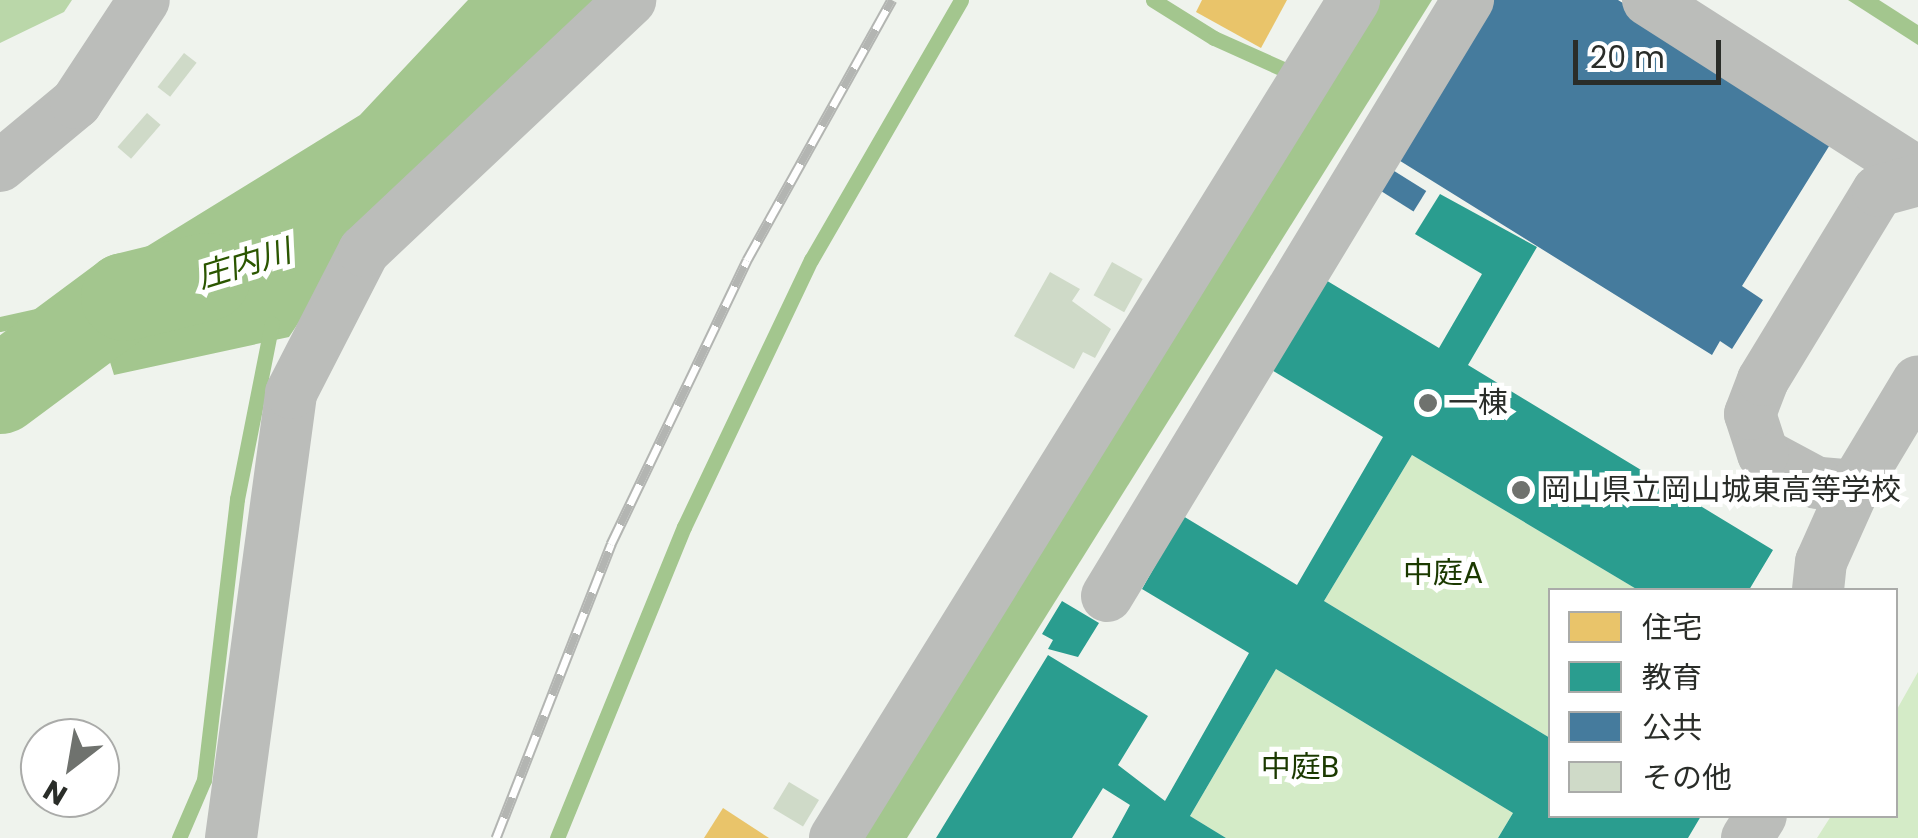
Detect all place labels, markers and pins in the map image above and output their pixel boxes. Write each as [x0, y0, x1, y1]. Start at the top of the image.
place label: 一棟 [1448, 385, 1508, 421]
marker: 一棟 [1417, 392, 1439, 414]
place label: 岡山県立岡山城東高等学校 [1541, 472, 1901, 508]
marker: 岡山県立岡山城東高等学校 [1510, 479, 1532, 501]

